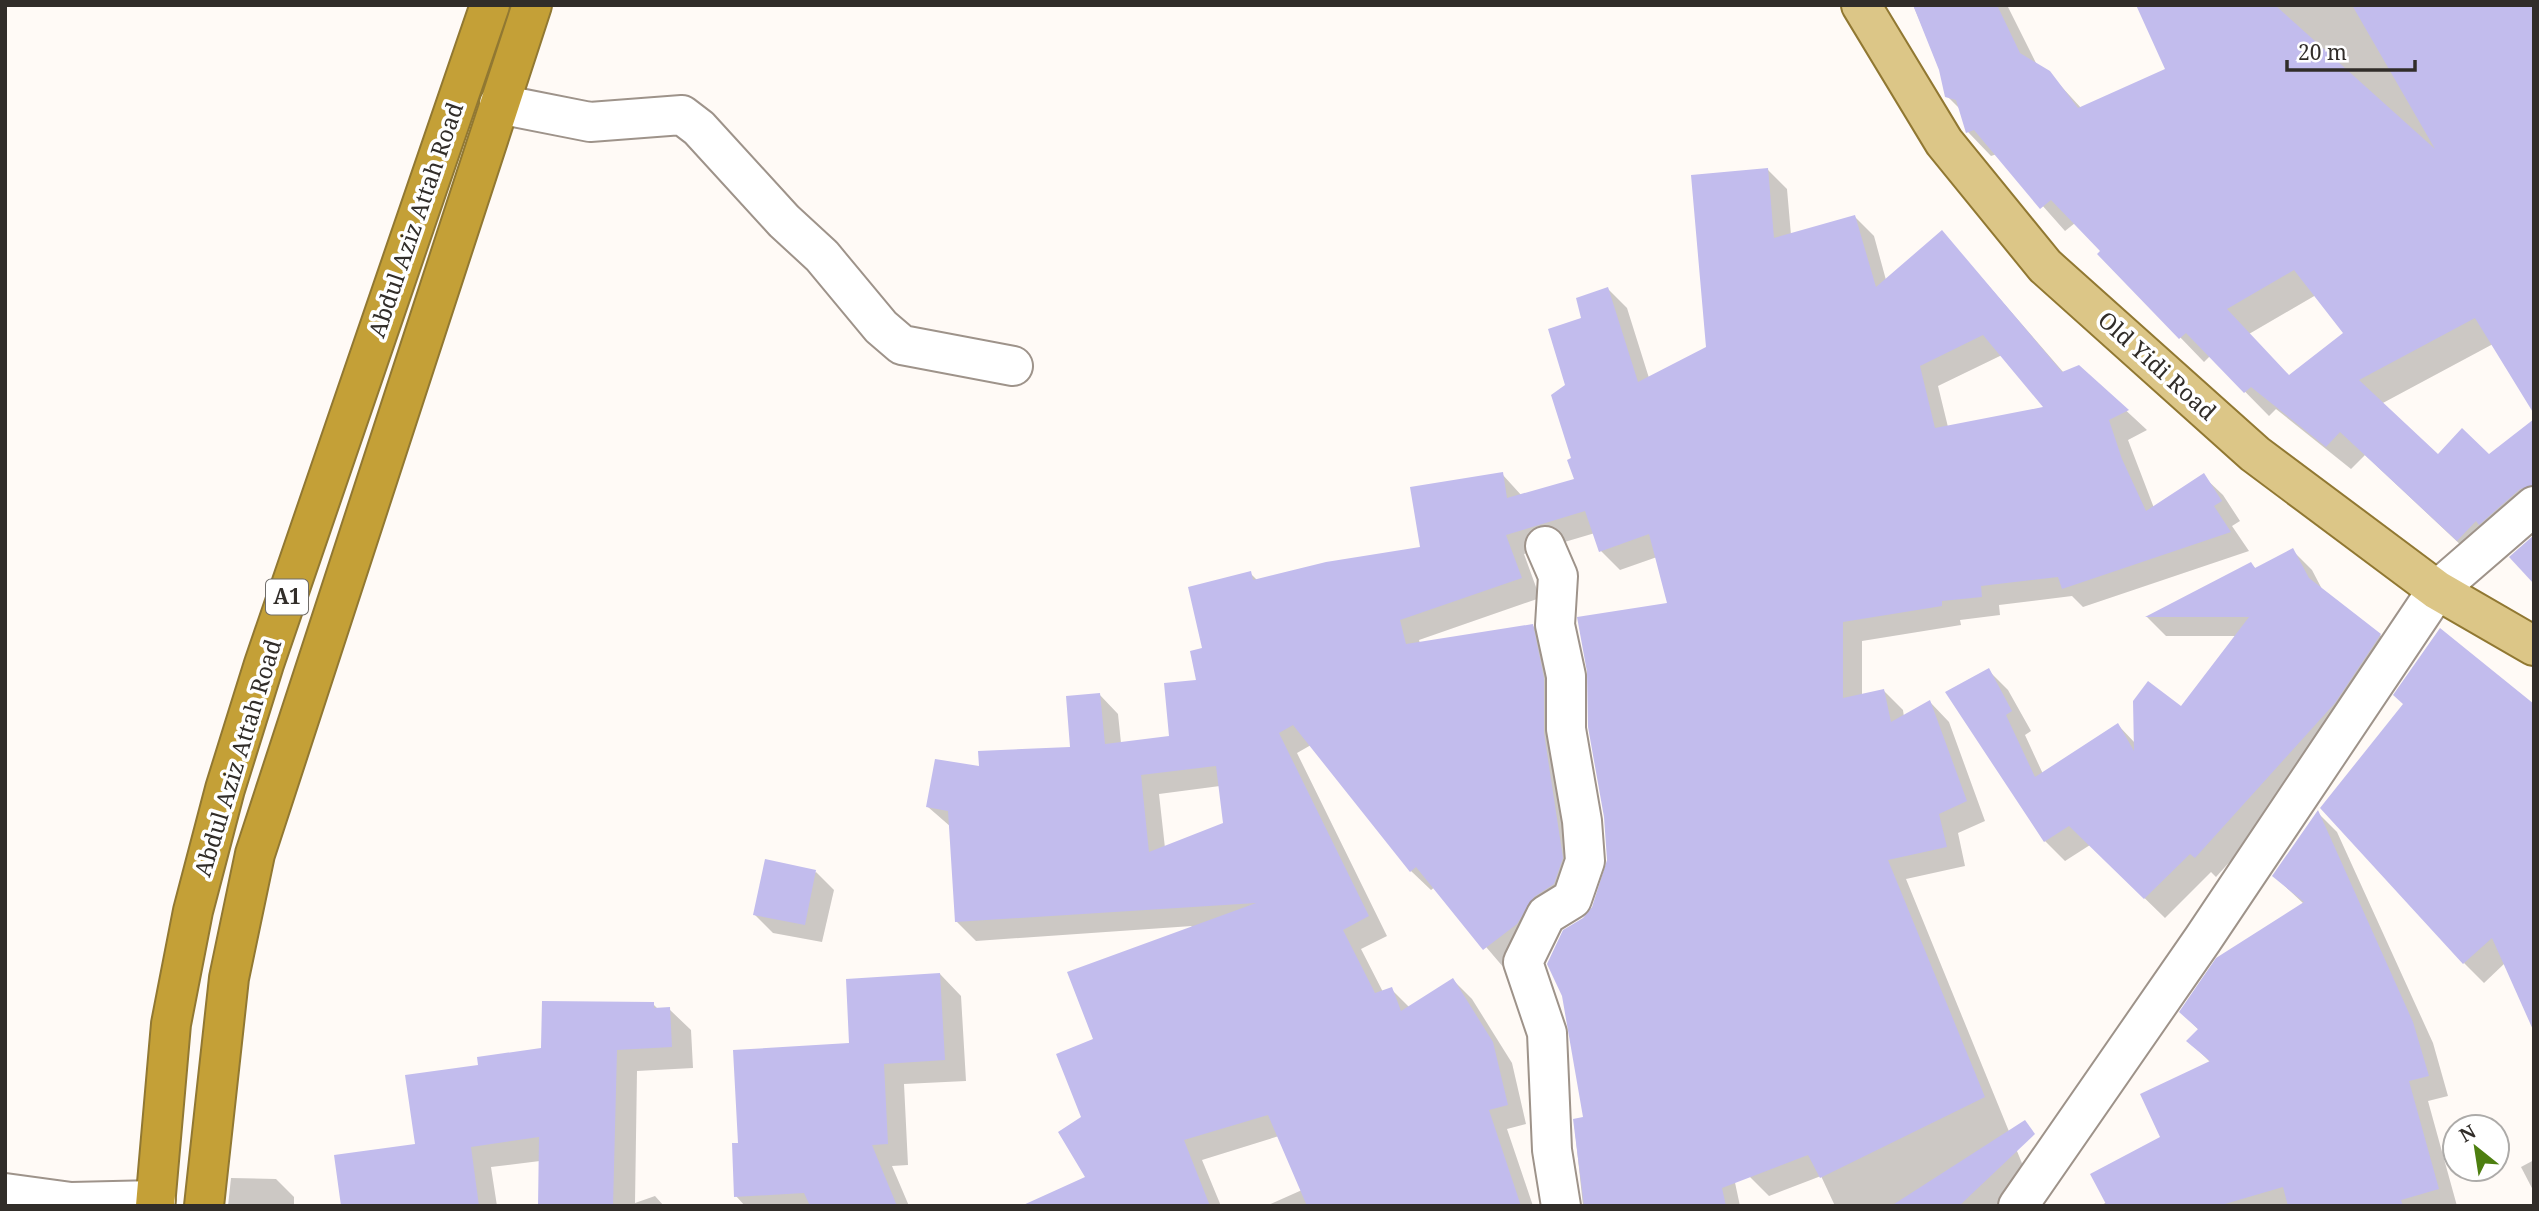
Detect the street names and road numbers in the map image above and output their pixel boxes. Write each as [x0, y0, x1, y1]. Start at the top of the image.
street label: Abdul Aziz Attah Road [360, 98, 470, 341]
street label: Old Yidi Road [2092, 304, 2224, 427]
road number: A1 [266, 580, 308, 614]
street label: Abdul Aziz Attah Road [186, 635, 288, 880]

